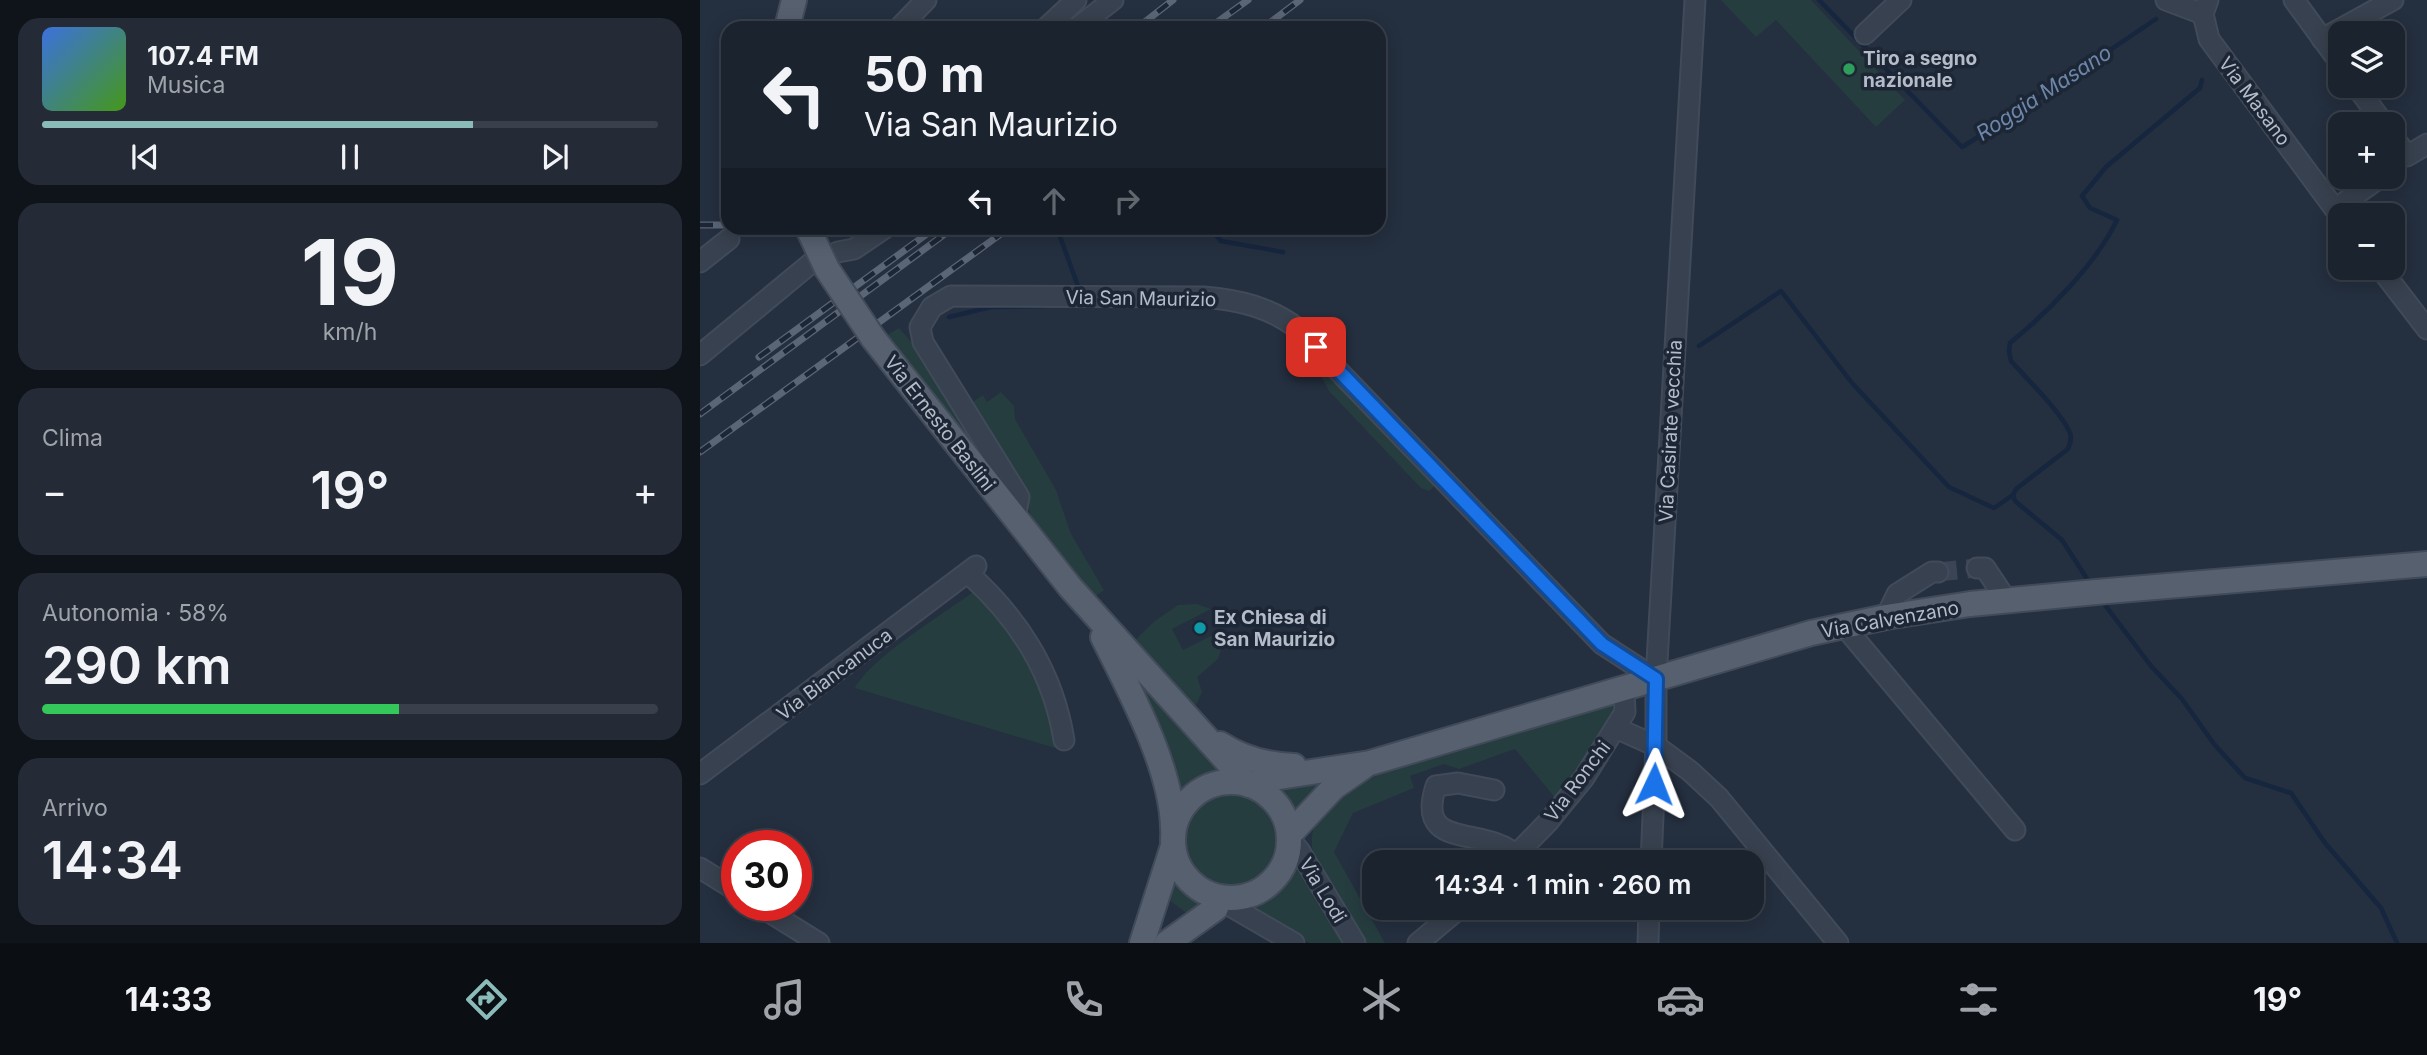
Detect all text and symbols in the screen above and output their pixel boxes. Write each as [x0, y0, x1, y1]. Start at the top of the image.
map controls [2328, 21, 2405, 280]
button: layers [2328, 21, 2405, 98]
text: 107.4 FM [147, 40, 259, 71]
water label: Roggia Masano [1971, 40, 2116, 146]
text: 50 m [864, 45, 985, 104]
place label: Tiro a segno nazionale [1863, 47, 1977, 92]
icon: left [749, 49, 840, 140]
street label: Via Masano [2214, 53, 2295, 150]
marker: Tiro a segno nazionale [1841, 61, 1857, 77]
text: Musica [147, 71, 225, 99]
text: Via San Maurizio [864, 105, 1118, 144]
button: + [2328, 112, 2405, 189]
icon: previous [126, 138, 164, 176]
icon: pause [331, 138, 369, 176]
icon: next [536, 138, 574, 176]
icon: left [962, 182, 1000, 220]
icon: ahead [1035, 182, 1073, 220]
icon: right [1108, 182, 1146, 220]
button: − [2328, 203, 2405, 280]
text: 19 [301, 217, 399, 327]
street label: Via San Maurizio [1065, 286, 1217, 311]
pin [1286, 317, 1346, 377]
text: km/h [323, 318, 377, 346]
icon: arrive [1297, 328, 1335, 366]
street label: Via Casirate vecchia [1654, 339, 1687, 523]
street label: Via Ernesto Baslini [879, 351, 1000, 496]
text: Clima [42, 424, 103, 452]
text: 19° [310, 459, 390, 522]
text: − [42, 468, 67, 514]
text: + [633, 468, 658, 514]
street label: Via Calvenzano [1819, 596, 1961, 643]
text: Autonomia · 58% [42, 599, 229, 627]
place label: Ex Chiesa di San Maurizio [1214, 606, 1335, 651]
marker: Ex Chiesa di San Maurizio [1192, 620, 1208, 636]
street label: Via Biancanuca [772, 624, 897, 725]
text: 290 km [42, 634, 232, 697]
street label: Via Ronchi [1540, 736, 1615, 826]
position arrow [1617, 747, 1691, 821]
text: Arrivo [42, 794, 108, 822]
text: 14:34 [42, 829, 183, 892]
speed limit sign: 30 [721, 830, 812, 921]
street label: Via Lodi [1294, 853, 1351, 927]
text: 14:34 · 1 min · 260 m [1435, 869, 1691, 900]
icon: directions [462, 975, 511, 1024]
icon: music [760, 975, 809, 1024]
icon: phone [1059, 975, 1108, 1024]
icon: climate [1357, 975, 1406, 1024]
icon: car [1656, 975, 1705, 1024]
icon: filters [1954, 975, 2003, 1024]
text: 14:33 [125, 980, 212, 1019]
text: 19° [2253, 980, 2302, 1019]

